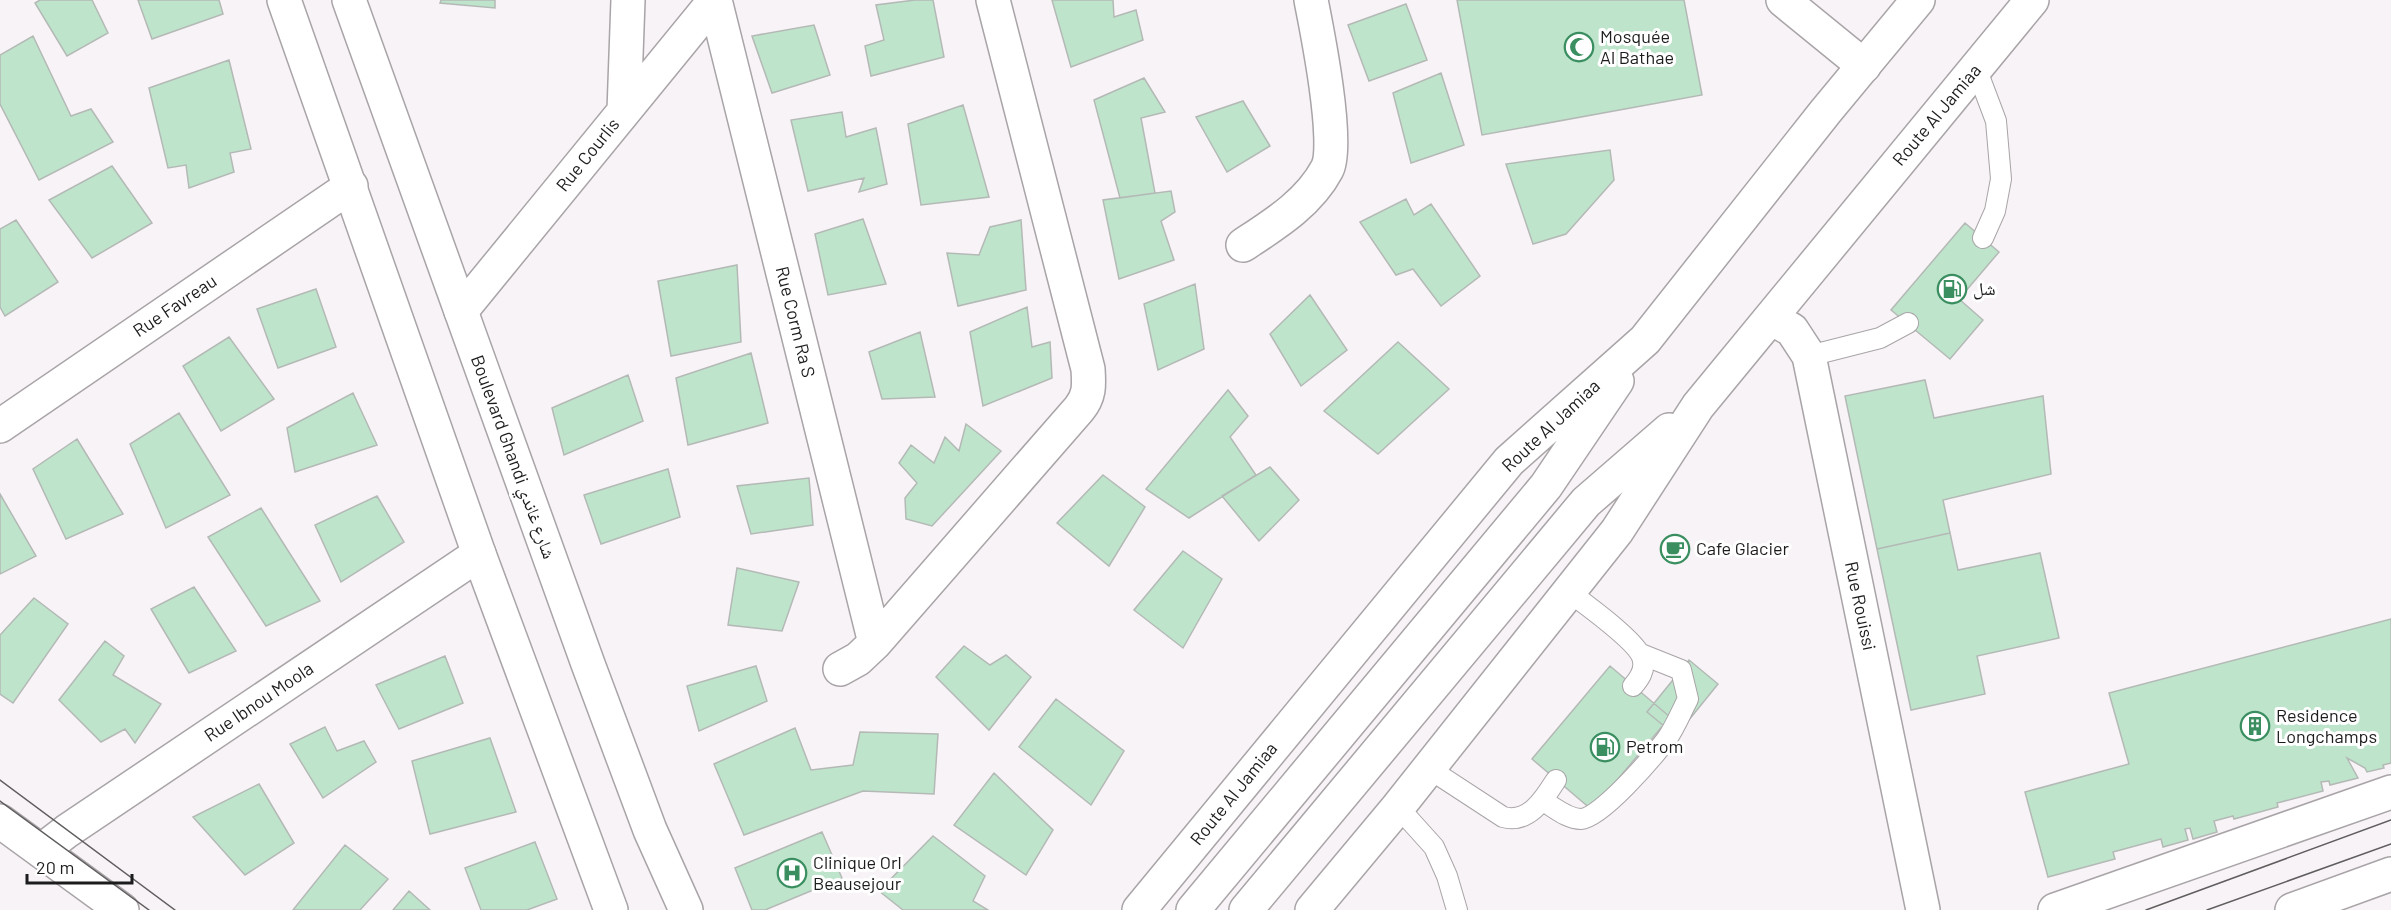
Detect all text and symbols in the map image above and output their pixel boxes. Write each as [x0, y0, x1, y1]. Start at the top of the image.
place label: Mosquée Al Bathae [1600, 25, 1674, 68]
mosque icon: Mosquée Al Bathae [1563, 31, 1595, 63]
street label: Route Al Jamiaa [1887, 59, 1985, 170]
street label: Rue Courlis [551, 113, 624, 196]
street label: Rue Corm Ra S [772, 264, 820, 380]
street label: Rue Favreau [129, 269, 220, 341]
fuel station icon: شل [1936, 273, 1968, 305]
place label: شل [1973, 277, 1995, 300]
street label: Boulevard Ghandi شارع غاندي [462, 352, 561, 563]
street label: Route Al Jamiaa [1497, 374, 1604, 476]
cafe icon: Cafe Glacier [1659, 533, 1691, 565]
place label: Cafe Glacier [1696, 537, 1790, 559]
street label: Rue Rouissi [1841, 559, 1881, 652]
street label: Rue Ibnou Moola [200, 657, 317, 746]
place label: Residence Longchamps [2276, 704, 2377, 747]
building icon: Residence Longchamps [2239, 710, 2271, 742]
fuel station icon: Petrom [1589, 731, 1621, 763]
place label: Petrom [1626, 735, 1684, 757]
street label: Route Al Jamiaa [1185, 737, 1281, 849]
scale bar [27, 847, 132, 885]
place label: Clinique Orl Beausejour [813, 851, 902, 894]
text: 20 m [36, 856, 74, 878]
hospital icon: Clinique Orl Beausejour [776, 857, 808, 889]

